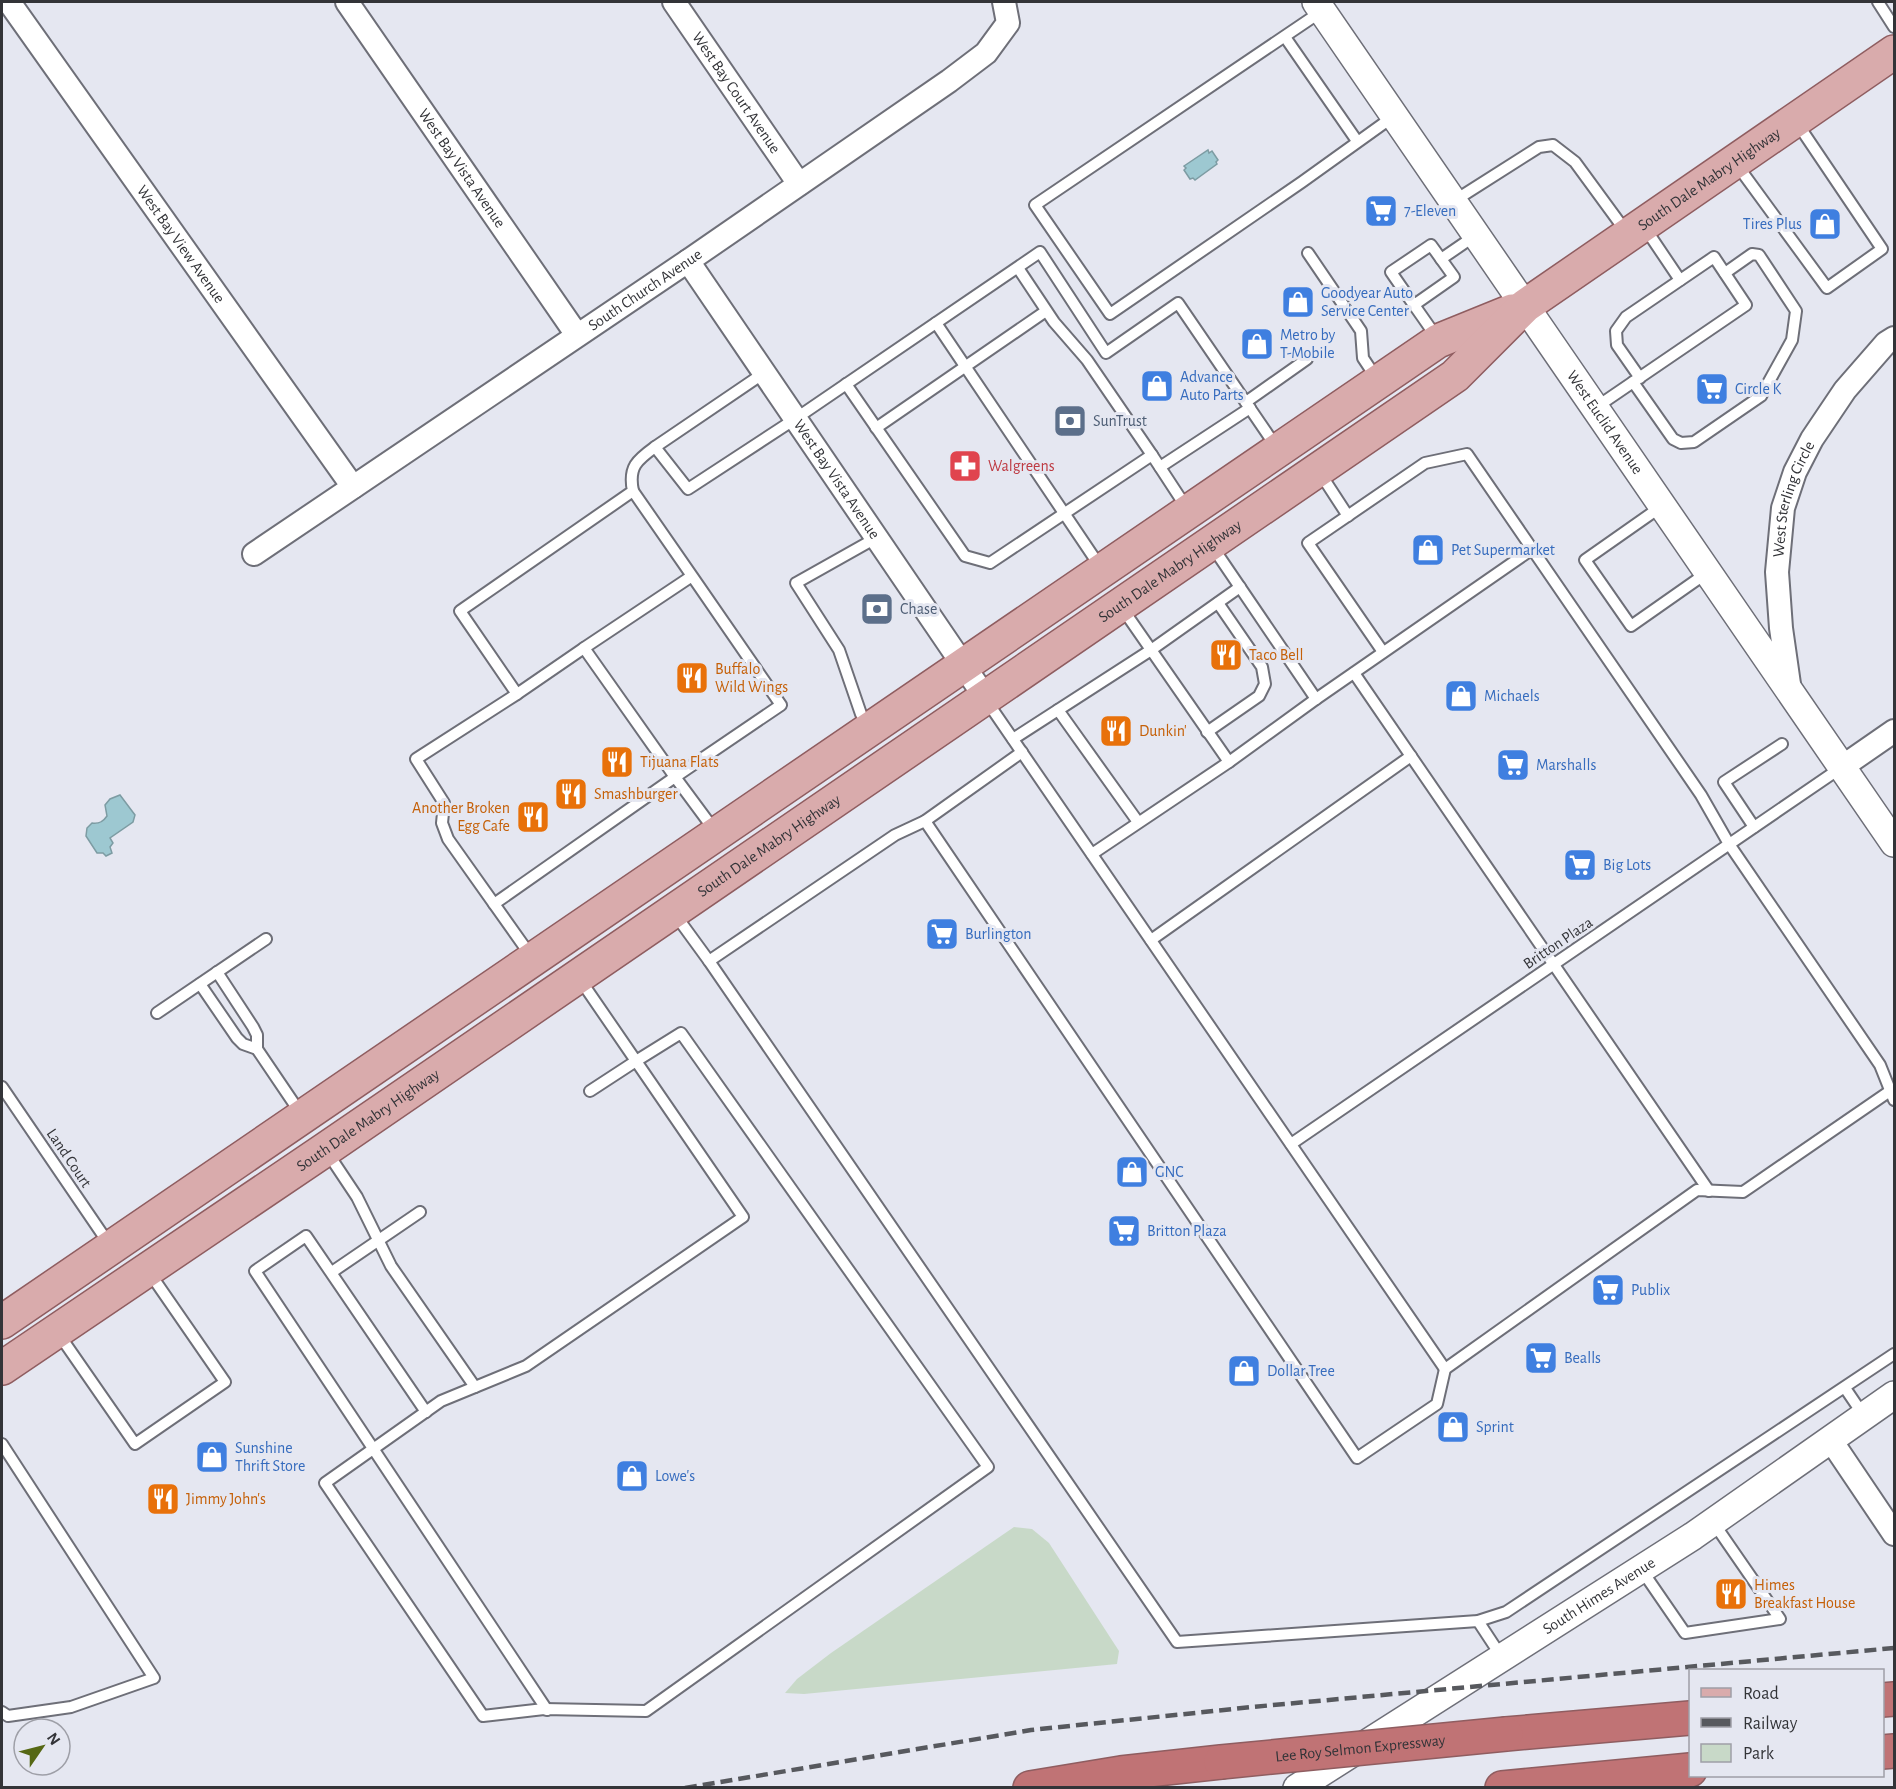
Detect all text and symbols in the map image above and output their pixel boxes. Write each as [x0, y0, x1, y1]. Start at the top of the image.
street label: West Bay Court Avenue [689, 29, 783, 156]
street label: West Bay Vista Avenue [415, 106, 508, 231]
street label: South Dale Mabry Highway [1635, 125, 1784, 234]
street label: West Bay View Avenue [134, 182, 228, 306]
supermarket icon: 7-Eleven [1363, 193, 1399, 229]
place label: 7-Eleven [1404, 203, 1456, 219]
shop icon: Tires Plus [1807, 206, 1843, 242]
place label: Tires Plus [1743, 216, 1802, 232]
street label: South Church Avenue [586, 246, 705, 334]
shop icon: Goodyear Auto Service Center [1280, 284, 1316, 320]
place label: Goodyear Auto Service Center [1321, 285, 1413, 319]
shop icon: Metro by T-Mobile [1239, 326, 1275, 362]
place label: Metro by T-Mobile [1280, 327, 1335, 361]
shop icon: Advance Auto Parts [1139, 368, 1175, 404]
street label: West Euclid Avenue [1564, 368, 1646, 477]
place label: Advance Auto Parts [1180, 369, 1244, 403]
supermarket icon: Circle K [1694, 371, 1730, 407]
place label: Circle K [1735, 381, 1781, 397]
bank icon: SunTrust [1052, 403, 1088, 439]
place label: SunTrust [1093, 413, 1147, 429]
street label: West Bay Vista Avenue [790, 417, 883, 542]
street label: West Sterling Circle [1770, 439, 1817, 558]
pharmacy icon: Walgreens [947, 448, 983, 484]
place label: Walgreens [988, 458, 1055, 474]
street label: South Dale Mabry Highway [1096, 517, 1245, 625]
shop icon: Pet Supermarket [1410, 532, 1446, 568]
place label: Pet Supermarket [1451, 542, 1555, 558]
bank icon: Chase [859, 591, 895, 627]
place label: Chase [900, 601, 937, 617]
restaurant icon: Taco Bell [1208, 637, 1244, 673]
place label: Taco Bell [1249, 647, 1304, 663]
restaurant icon: Buffalo Wild Wings [674, 660, 710, 696]
place label: Buffalo Wild Wings [715, 661, 788, 695]
shop icon: Michaels [1443, 678, 1479, 714]
place label: Michaels [1484, 688, 1540, 704]
restaurant icon: Dunkin' [1098, 713, 1134, 749]
place label: Dunkin' [1139, 723, 1187, 739]
restaurant icon: Tijuana Flats [599, 744, 635, 780]
supermarket icon: Marshalls [1495, 747, 1531, 783]
place label: Tijuana Flats [640, 754, 719, 771]
place label: Marshalls [1536, 757, 1596, 773]
restaurant icon: Smashburger [553, 776, 589, 812]
place label: Smashburger [594, 786, 678, 802]
street label: South Dale Mabry Highway [695, 791, 844, 900]
restaurant icon: Another Broken Egg Cafe [515, 799, 551, 835]
place label: Another Broken Egg Cafe [412, 800, 510, 834]
supermarket icon: Big Lots [1562, 847, 1598, 883]
place label: Big Lots [1603, 857, 1651, 873]
street label: Britton Plaza [1520, 914, 1596, 972]
supermarket icon: Burlington [924, 916, 960, 952]
place label: Burlington [965, 926, 1031, 942]
street label: South Dale Mabry Highway [294, 1066, 443, 1174]
street label: Land Court [44, 1126, 94, 1190]
shop icon: GNC [1114, 1154, 1150, 1190]
place label: GNC [1155, 1164, 1184, 1180]
supermarket icon: Britton Plaza [1106, 1213, 1142, 1249]
place label: Britton Plaza [1147, 1223, 1227, 1239]
supermarket icon: Publix [1590, 1272, 1626, 1308]
place label: Publix [1631, 1282, 1670, 1298]
supermarket icon: Bealls [1523, 1340, 1559, 1376]
place label: Bealls [1564, 1350, 1601, 1366]
shop icon: Dollar Tree [1226, 1353, 1262, 1389]
place label: Dollar Tree [1267, 1363, 1335, 1379]
shop icon: Sprint [1435, 1409, 1471, 1445]
place label: Sprint [1476, 1419, 1514, 1435]
shop icon: Sunshine Thrift Store [194, 1439, 230, 1475]
place label: Sunshine Thrift Store [235, 1440, 305, 1474]
shop icon: Lowe's [614, 1458, 650, 1494]
place label: Lowe's [655, 1468, 695, 1484]
restaurant icon: Jimmy John's [145, 1481, 181, 1517]
place label: Jimmy John's [186, 1491, 266, 1508]
street label: South Himes Avenue [1540, 1554, 1658, 1637]
restaurant icon: Himes Breakfast House [1713, 1576, 1749, 1612]
place label: Himes Breakfast House [1754, 1577, 1855, 1611]
legend [1689, 1669, 1884, 1777]
text: Road [1743, 1685, 1779, 1703]
text: Railway [1743, 1715, 1798, 1733]
north arrow [12, 1717, 72, 1777]
text: N [44, 1730, 63, 1748]
street label: Lee Roy Selmon Expressway [1274, 1732, 1446, 1765]
text: Park [1743, 1745, 1775, 1763]

